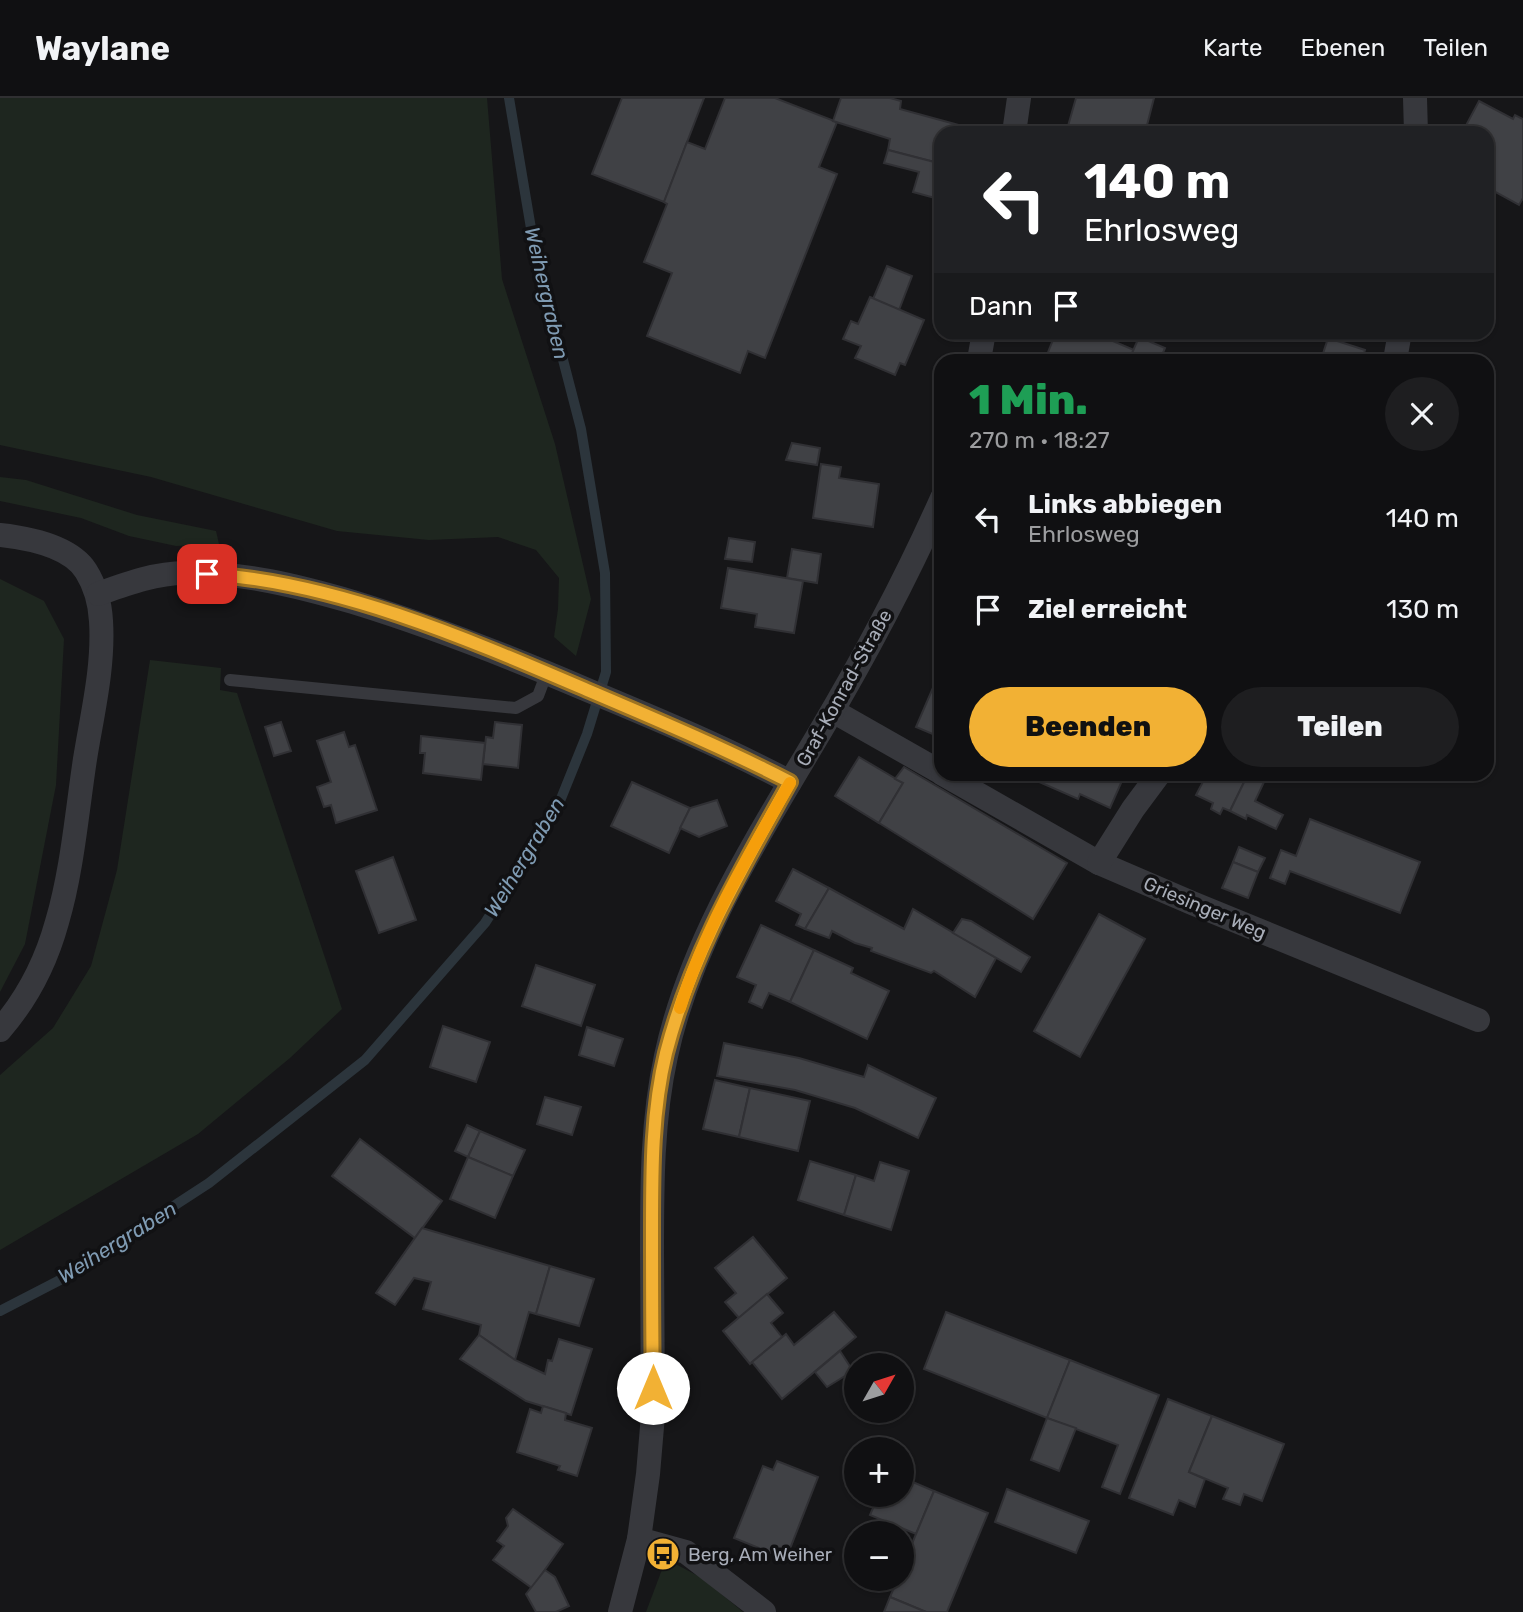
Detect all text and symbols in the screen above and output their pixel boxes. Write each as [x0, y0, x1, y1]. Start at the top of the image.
text: Waylane [35, 29, 170, 68]
text: Karte [1203, 34, 1263, 62]
text: Ebenen [1301, 34, 1385, 62]
text: Teilen [1423, 34, 1488, 62]
text: 140 m [1084, 152, 1230, 210]
icon: left [969, 154, 1060, 245]
text: Ehrlosweg [1084, 211, 1239, 249]
water label: Weihergraben [520, 224, 574, 362]
icon: arrive [1047, 287, 1085, 325]
text: Dann [969, 291, 1033, 322]
text: 1 Min. [969, 375, 1088, 425]
button: close [1385, 377, 1459, 451]
text: 270 m · 18:27 [969, 426, 1110, 454]
text: Links abbiegen [1028, 489, 1222, 520]
icon: left [969, 500, 1007, 538]
text: 140 m [1386, 503, 1459, 534]
text: Ehrlosweg [1028, 520, 1140, 548]
pin [177, 544, 237, 604]
icon: arrive [188, 555, 226, 593]
icon: arrive [969, 591, 1007, 629]
text: Ziel erreicht [1028, 594, 1187, 625]
text: 130 m [1386, 594, 1459, 625]
street label: Graf-Konrad-Straße [791, 606, 897, 770]
button: Beenden [969, 687, 1207, 767]
button: Teilen [1221, 687, 1459, 767]
water label: Weihergraben [478, 793, 570, 921]
street label: Griesinger Weg [1140, 872, 1270, 944]
water label: Weihergraben [53, 1196, 181, 1288]
position arrow [616, 1351, 690, 1425]
north arrow [844, 1353, 914, 1423]
map controls [844, 1353, 914, 1591]
button: + [844, 1437, 914, 1507]
button: − [844, 1521, 914, 1591]
bus stop icon: Berg, Am Weiher [644, 1535, 682, 1573]
place label: Berg, Am Weiher [688, 1543, 833, 1566]

